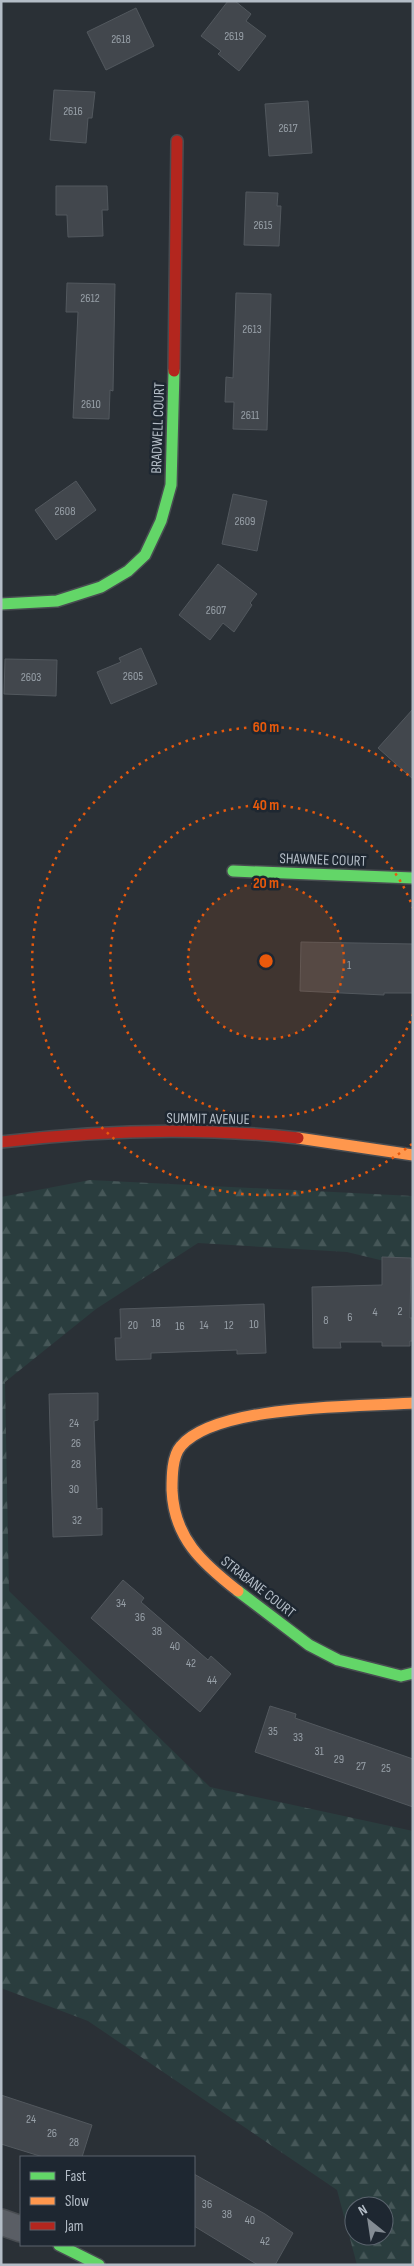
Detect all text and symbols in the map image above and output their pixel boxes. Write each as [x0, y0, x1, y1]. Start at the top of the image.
house number: 2619 [224, 29, 244, 44]
house number: 2618 [111, 32, 131, 47]
house number: 2616 [63, 104, 83, 119]
house number: 2617 [278, 121, 298, 136]
house number: 2615 [253, 218, 273, 233]
house number: 2612 [80, 291, 100, 306]
house number: 2613 [242, 322, 262, 337]
street label: BRADWELL COURT [147, 382, 169, 474]
house number: 2610 [81, 397, 101, 412]
house number: 2611 [241, 408, 260, 423]
house number: 2608 [55, 504, 75, 519]
house number: 2609 [235, 514, 255, 529]
house number: 2607 [206, 603, 226, 618]
house number: 2605 [123, 669, 143, 684]
house number: 2603 [21, 670, 41, 685]
text: 60 m [253, 718, 279, 737]
text: 40 m [253, 796, 279, 815]
street label: SHAWNEE COURT [279, 849, 367, 871]
text: 20 m [253, 874, 279, 893]
centre of rings [257, 952, 275, 970]
house number: 1 [347, 958, 352, 973]
street label: SUMMIT AVENUE [166, 1109, 250, 1129]
house number: 2 [398, 1304, 403, 1319]
house number: 4 [372, 1305, 378, 1320]
house number: 6 [347, 1310, 353, 1325]
house number: 8 [323, 1313, 329, 1328]
house number: 18 [151, 1316, 161, 1331]
house number: 10 [249, 1317, 259, 1332]
house number: 20 [128, 1318, 138, 1333]
house number: 14 [199, 1318, 209, 1333]
house number: 12 [224, 1318, 234, 1333]
house number: 16 [175, 1319, 185, 1334]
house number: 24 [69, 1416, 79, 1431]
house number: 26 [71, 1436, 81, 1451]
house number: 28 [71, 1457, 81, 1472]
house number: 30 [69, 1482, 79, 1497]
house number: 32 [72, 1513, 82, 1528]
street label: STRABANE COURT [217, 1552, 299, 1622]
house number: 34 [116, 1596, 126, 1611]
house number: 36 [135, 1610, 145, 1625]
house number: 38 [152, 1624, 162, 1639]
house number: 40 [170, 1639, 180, 1654]
house number: 42 [186, 1656, 196, 1671]
house number: 44 [207, 1673, 217, 1688]
house number: 35 [268, 1724, 278, 1739]
house number: 33 [293, 1730, 303, 1745]
house number: 31 [314, 1744, 324, 1759]
house number: 29 [334, 1752, 344, 1767]
house number: 27 [356, 1759, 366, 1774]
house number: 25 [381, 1761, 391, 1776]
house number: 24 [26, 2112, 36, 2127]
house number: 26 [47, 2126, 57, 2141]
house number: 28 [69, 2135, 79, 2150]
legend [20, 2156, 195, 2246]
text: Fast [65, 2167, 87, 2186]
text: Slow [65, 2192, 89, 2211]
north arrow [344, 2196, 394, 2246]
house number: 36 [202, 2197, 212, 2212]
text: N [355, 2201, 370, 2219]
house number: 38 [222, 2207, 232, 2222]
house number: 40 [245, 2213, 255, 2228]
text: Jam [64, 2217, 83, 2236]
house number: 42 [260, 2234, 270, 2249]

